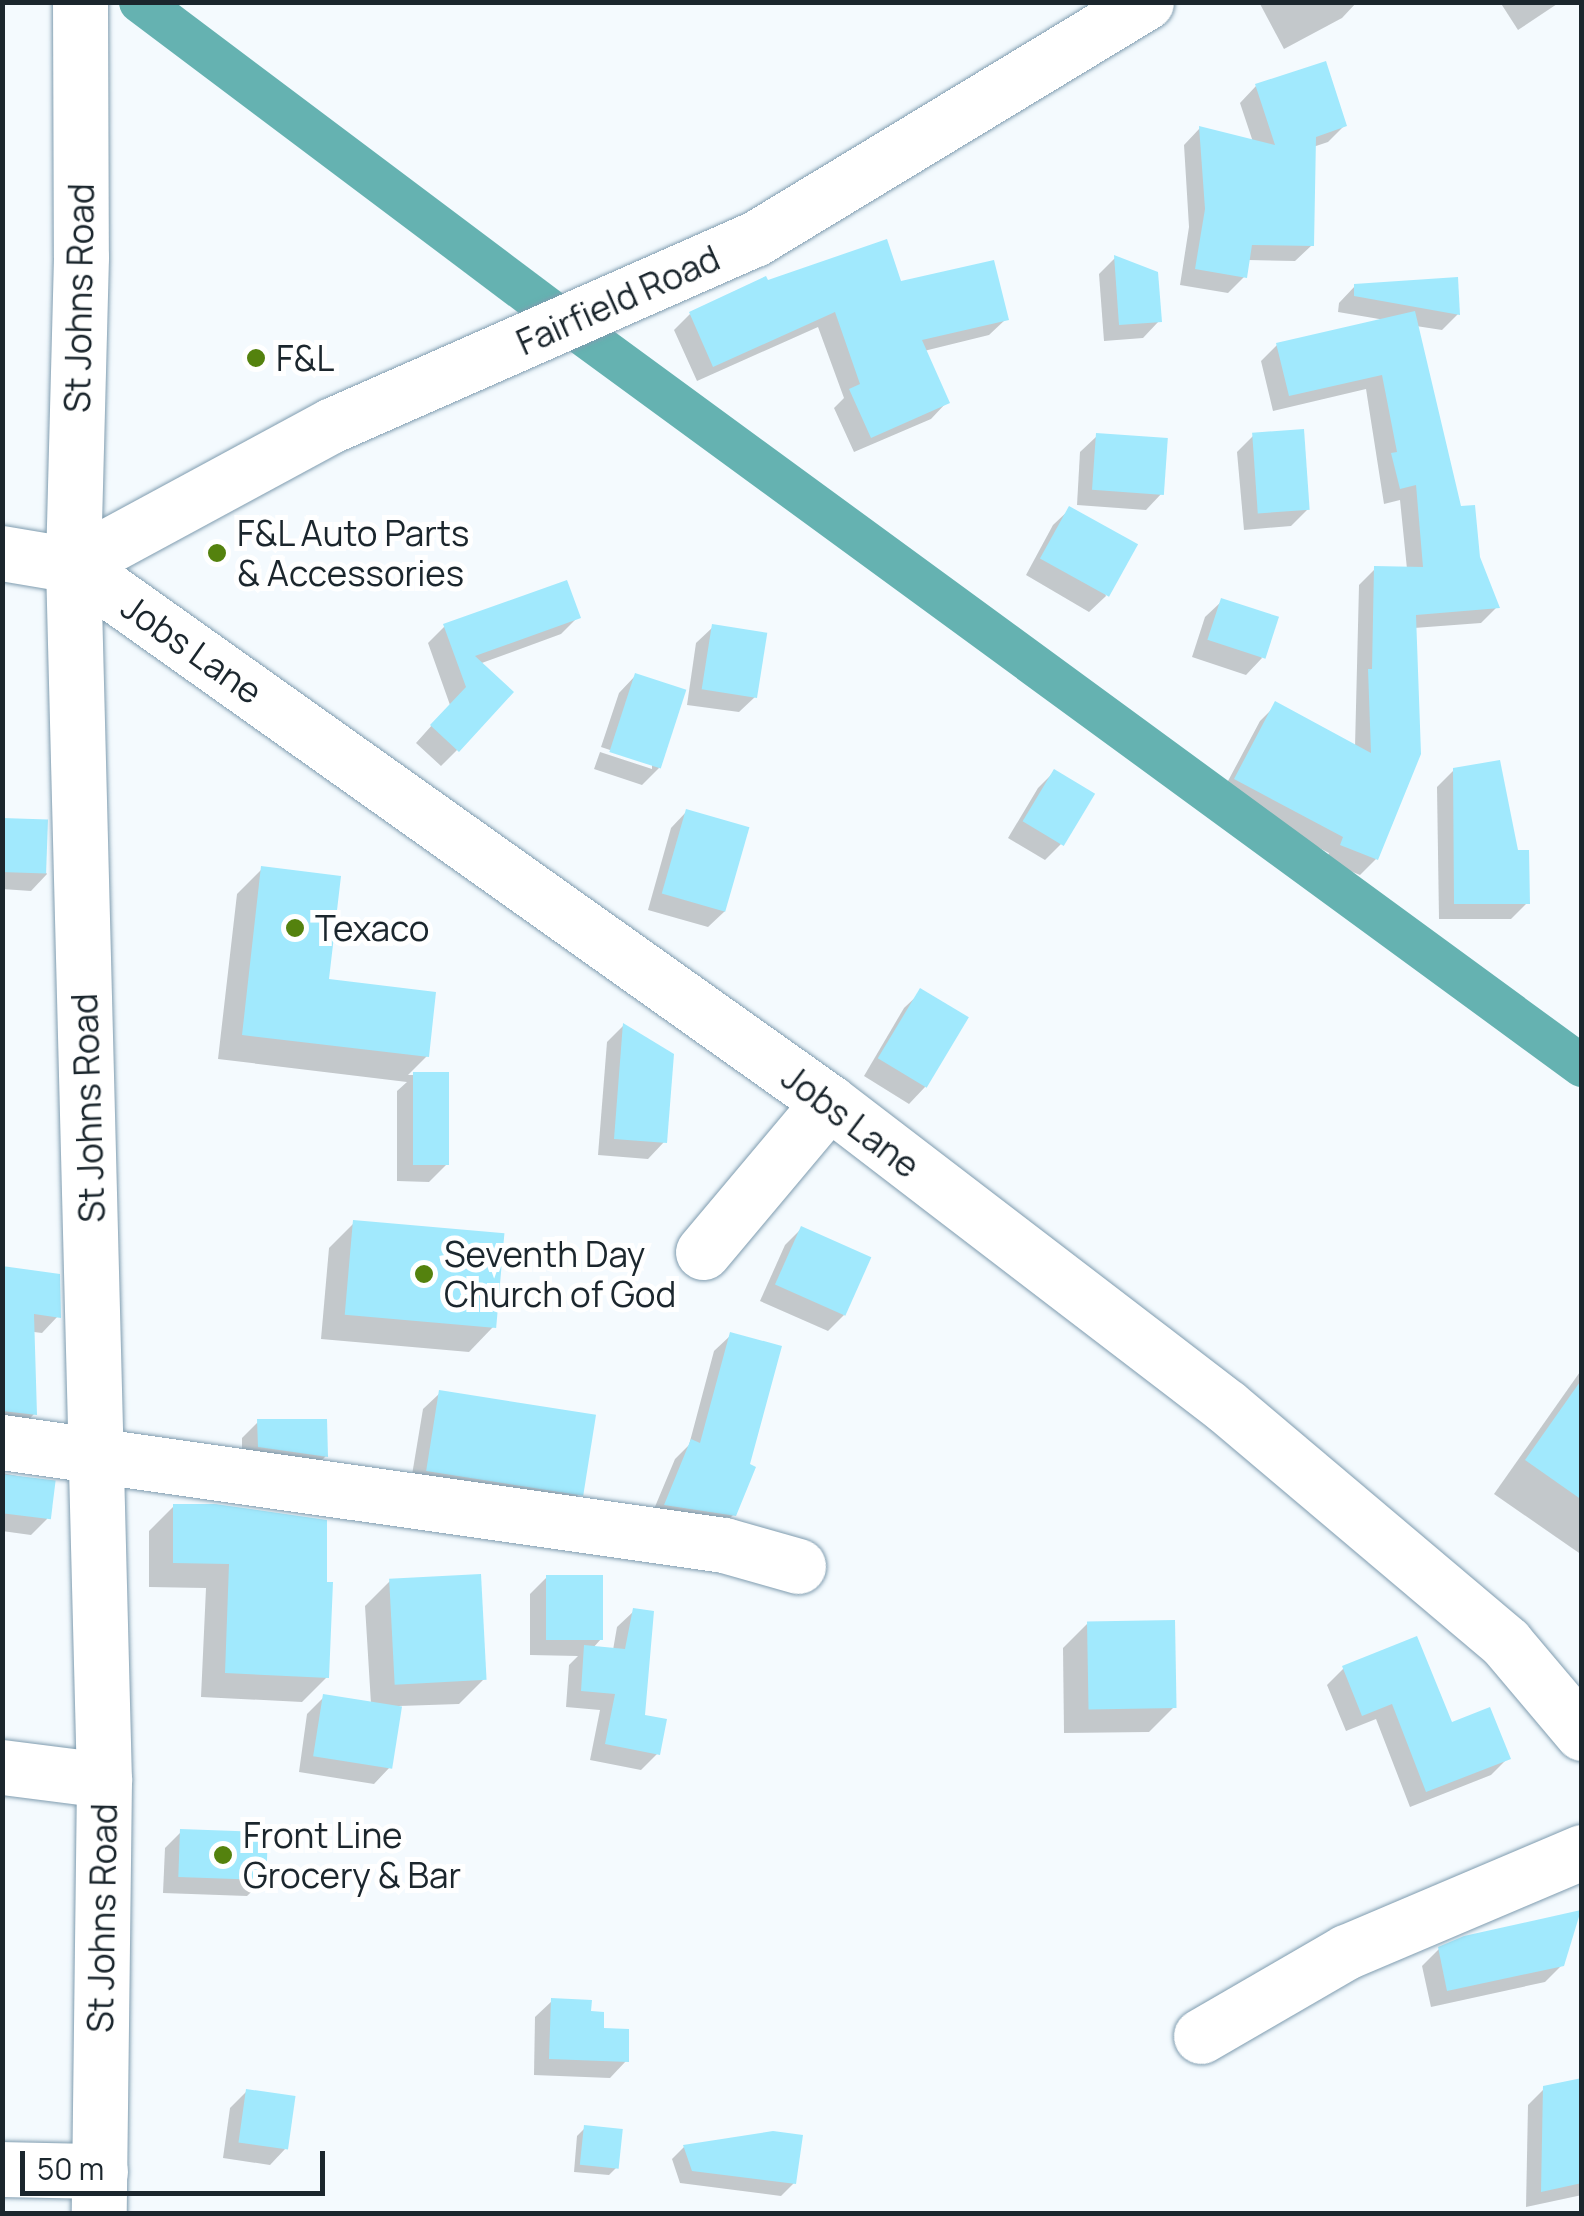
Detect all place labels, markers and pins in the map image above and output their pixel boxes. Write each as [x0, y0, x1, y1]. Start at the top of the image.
place label: F&L [276, 337, 334, 379]
marker: F&L [245, 347, 267, 369]
place label: F&L Auto Parts & Accessories [237, 512, 471, 594]
marker: F&L Auto Parts & Accessories [206, 542, 228, 564]
place label: Texaco [315, 907, 430, 949]
marker: Texaco [284, 917, 306, 939]
place label: Seventh Day Church of God [444, 1233, 676, 1315]
marker: Seventh Day Church of God [413, 1263, 435, 1285]
place label: Front Line Grocery & Bar [243, 1814, 461, 1896]
marker: Front Line Grocery & Bar [212, 1844, 234, 1866]

